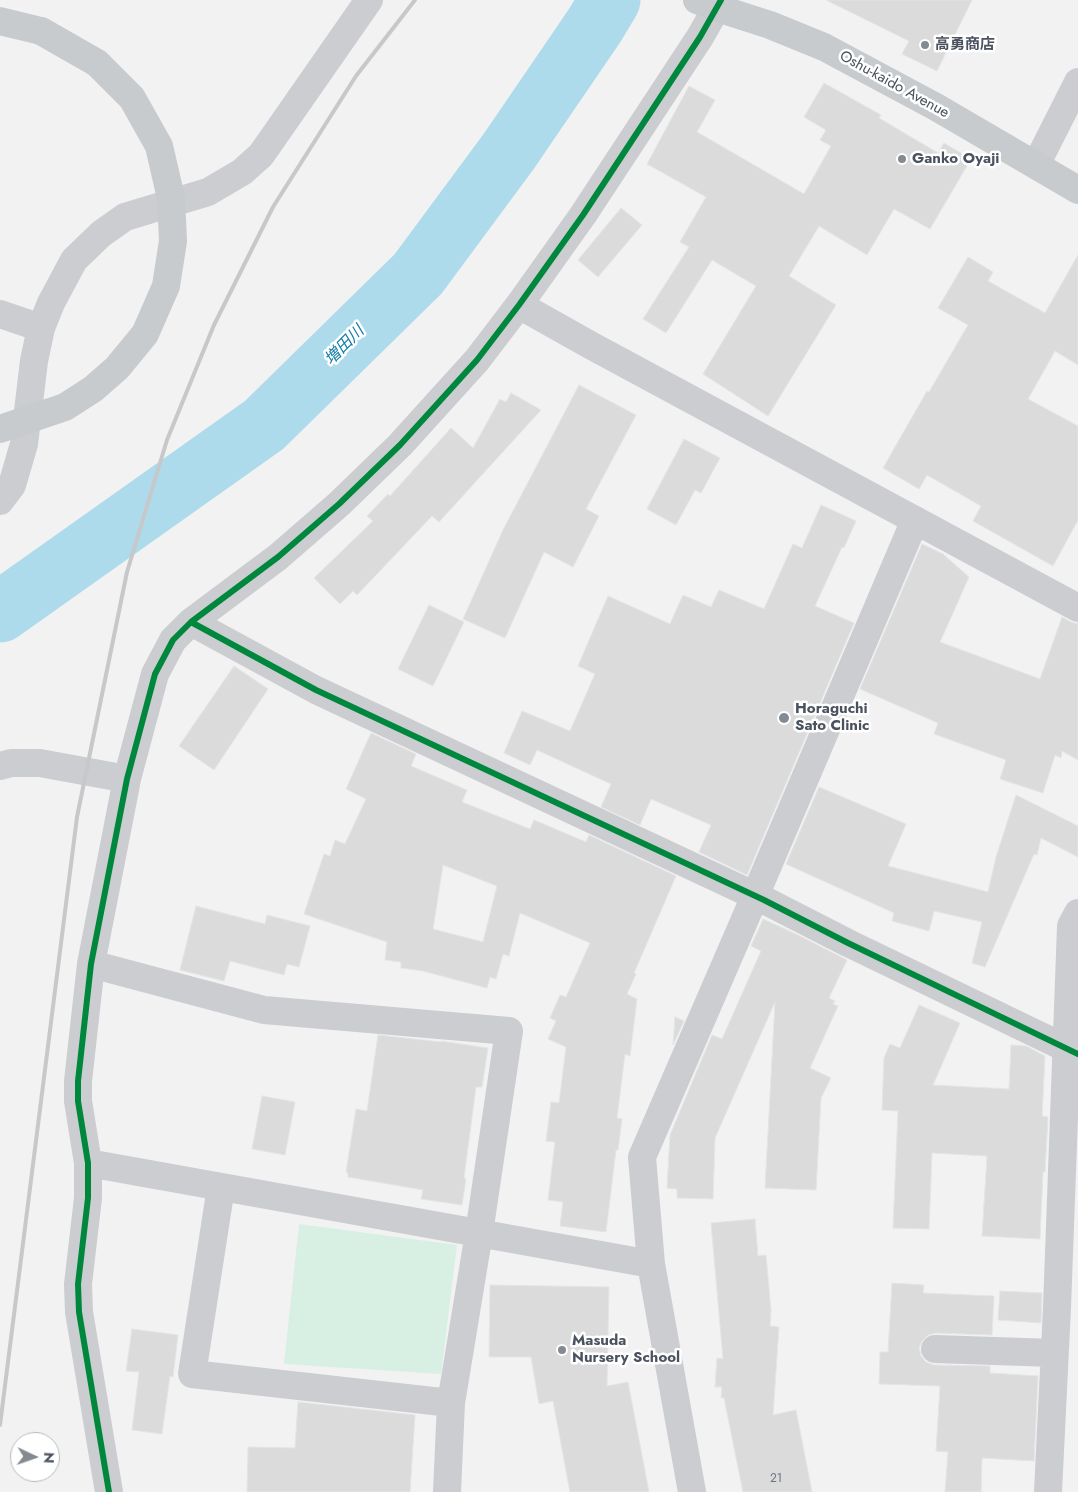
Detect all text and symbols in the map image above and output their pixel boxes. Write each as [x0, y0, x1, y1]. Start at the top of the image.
place label: 高勇商店 [935, 36, 995, 54]
marker: 高勇商店 [919, 39, 931, 51]
street label: Oshu-kaido Avenue [836, 47, 952, 123]
place label: Ganko Oyaji [912, 150, 999, 168]
marker: Ganko Oyaji [896, 153, 908, 165]
water label: 増田川 [321, 322, 369, 370]
place label: Horaguchi Sato Clinic [795, 700, 869, 735]
marker: Horaguchi Sato Clinic [777, 711, 791, 725]
place label: Masuda Nursery School [572, 1332, 680, 1367]
marker: Masuda Nursery School [556, 1344, 568, 1356]
north arrow [10, 1432, 60, 1482]
text: N [39, 1452, 59, 1464]
house number: 21 [770, 1472, 782, 1486]

